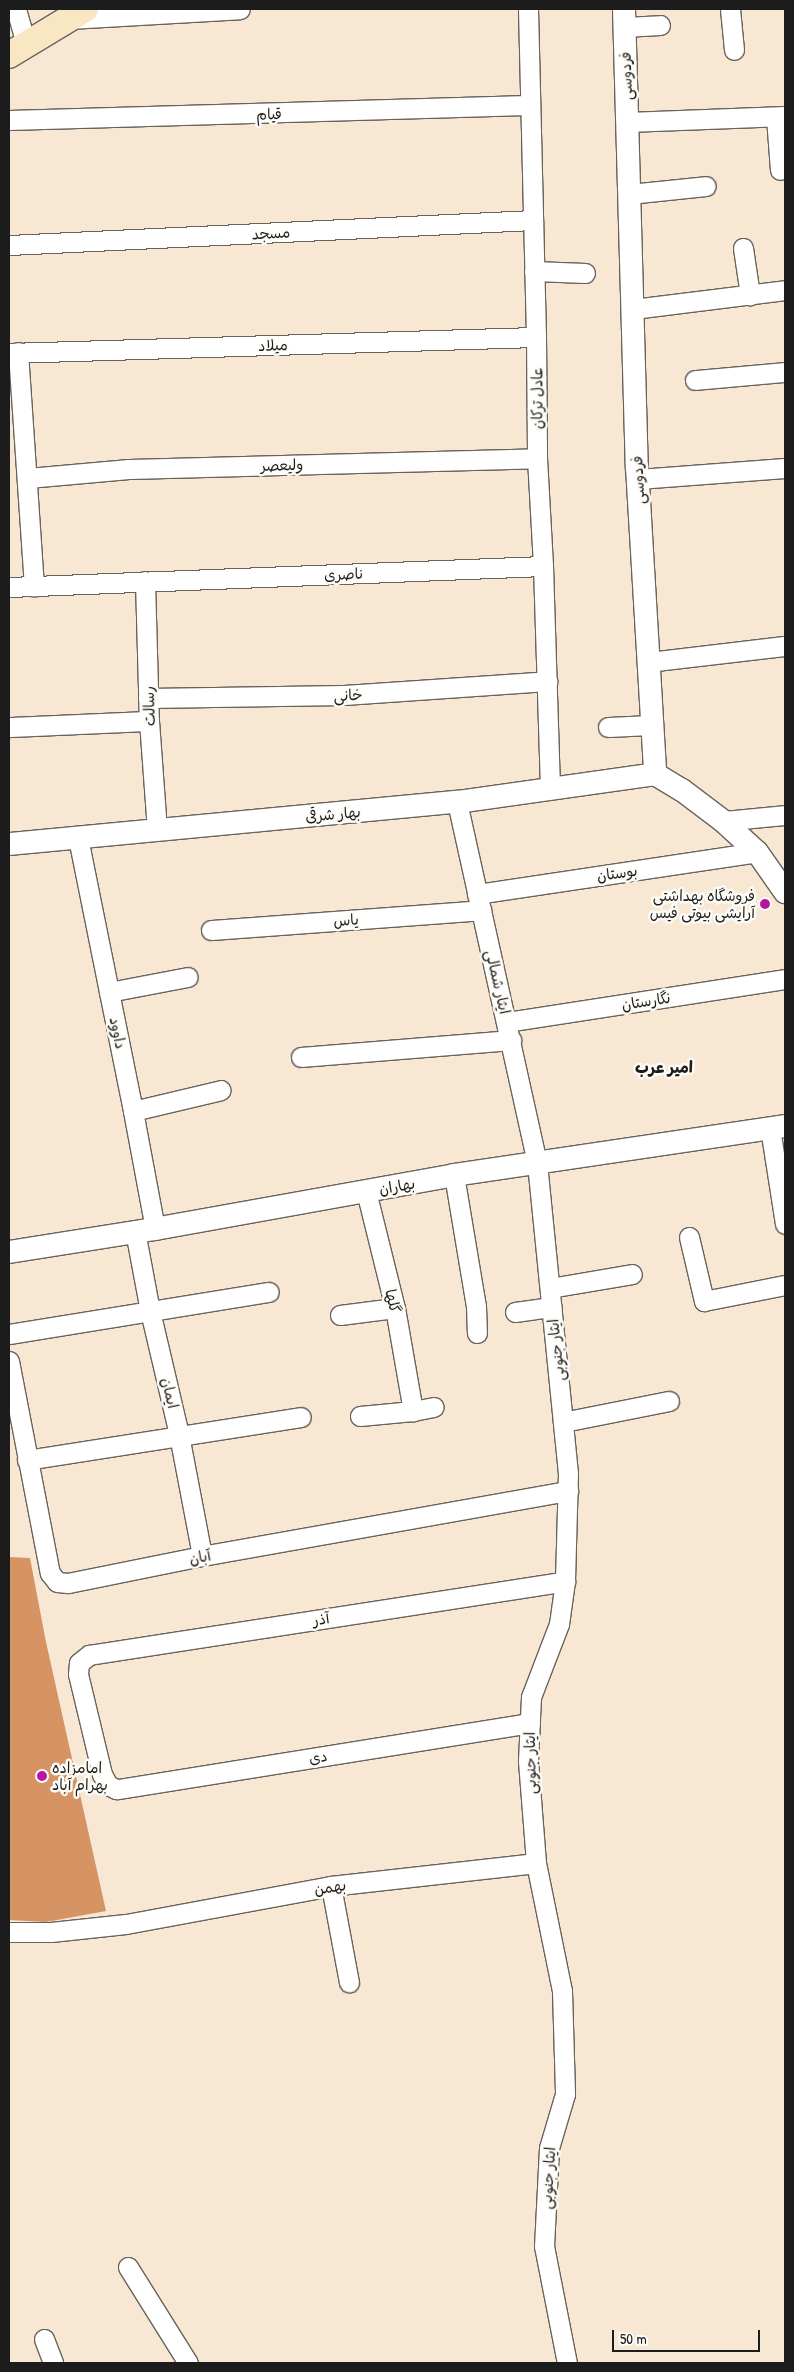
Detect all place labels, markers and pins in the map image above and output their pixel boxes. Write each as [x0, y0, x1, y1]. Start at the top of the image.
place label: فروشگاه بهداشتی آرایشی بیوتی فیس [650, 886, 755, 921]
marker: فروشگاه بهداشتی آرایشی بیوتی فیس [759, 898, 771, 910]
place label: امامزاده بهرام آباد [52, 1758, 108, 1793]
marker: امامزاده بهرام آباد [36, 1770, 48, 1782]

